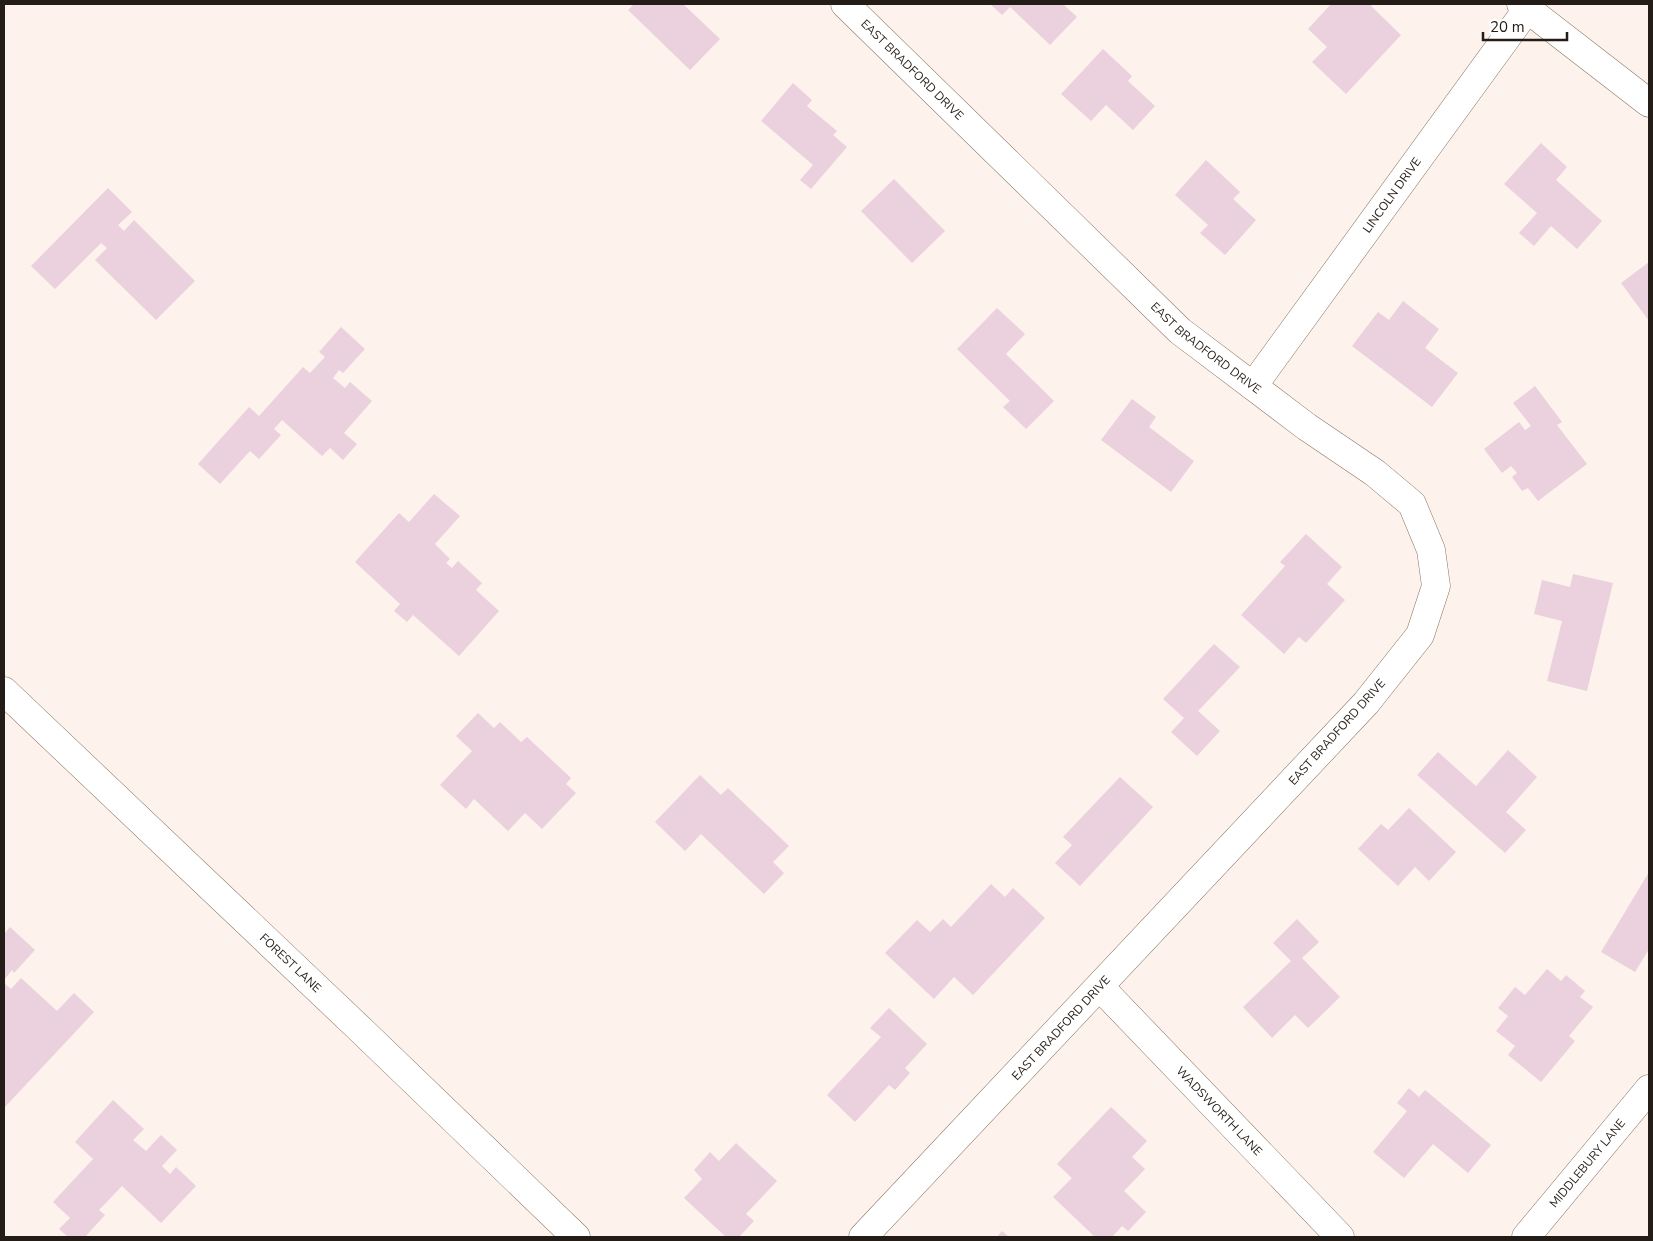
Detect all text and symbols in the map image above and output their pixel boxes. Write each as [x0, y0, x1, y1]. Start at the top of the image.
scale bar [1483, 10, 1567, 42]
street label: EAST BRADFORD DRIVE [857, 16, 967, 123]
text: 20 m [1490, 17, 1525, 37]
street label: LINCOLN DRIVE [1359, 154, 1425, 236]
street label: EAST BRADFORD DRIVE [1147, 299, 1264, 397]
street label: EAST BRADFORD DRIVE [1285, 676, 1389, 788]
street label: FOREST LANE [256, 930, 325, 996]
street label: EAST BRADFORD DRIVE [1008, 972, 1114, 1084]
street label: WADSWORTH LANE [1173, 1063, 1266, 1159]
street label: MIDDLEBURY LANE [1546, 1115, 1629, 1211]

